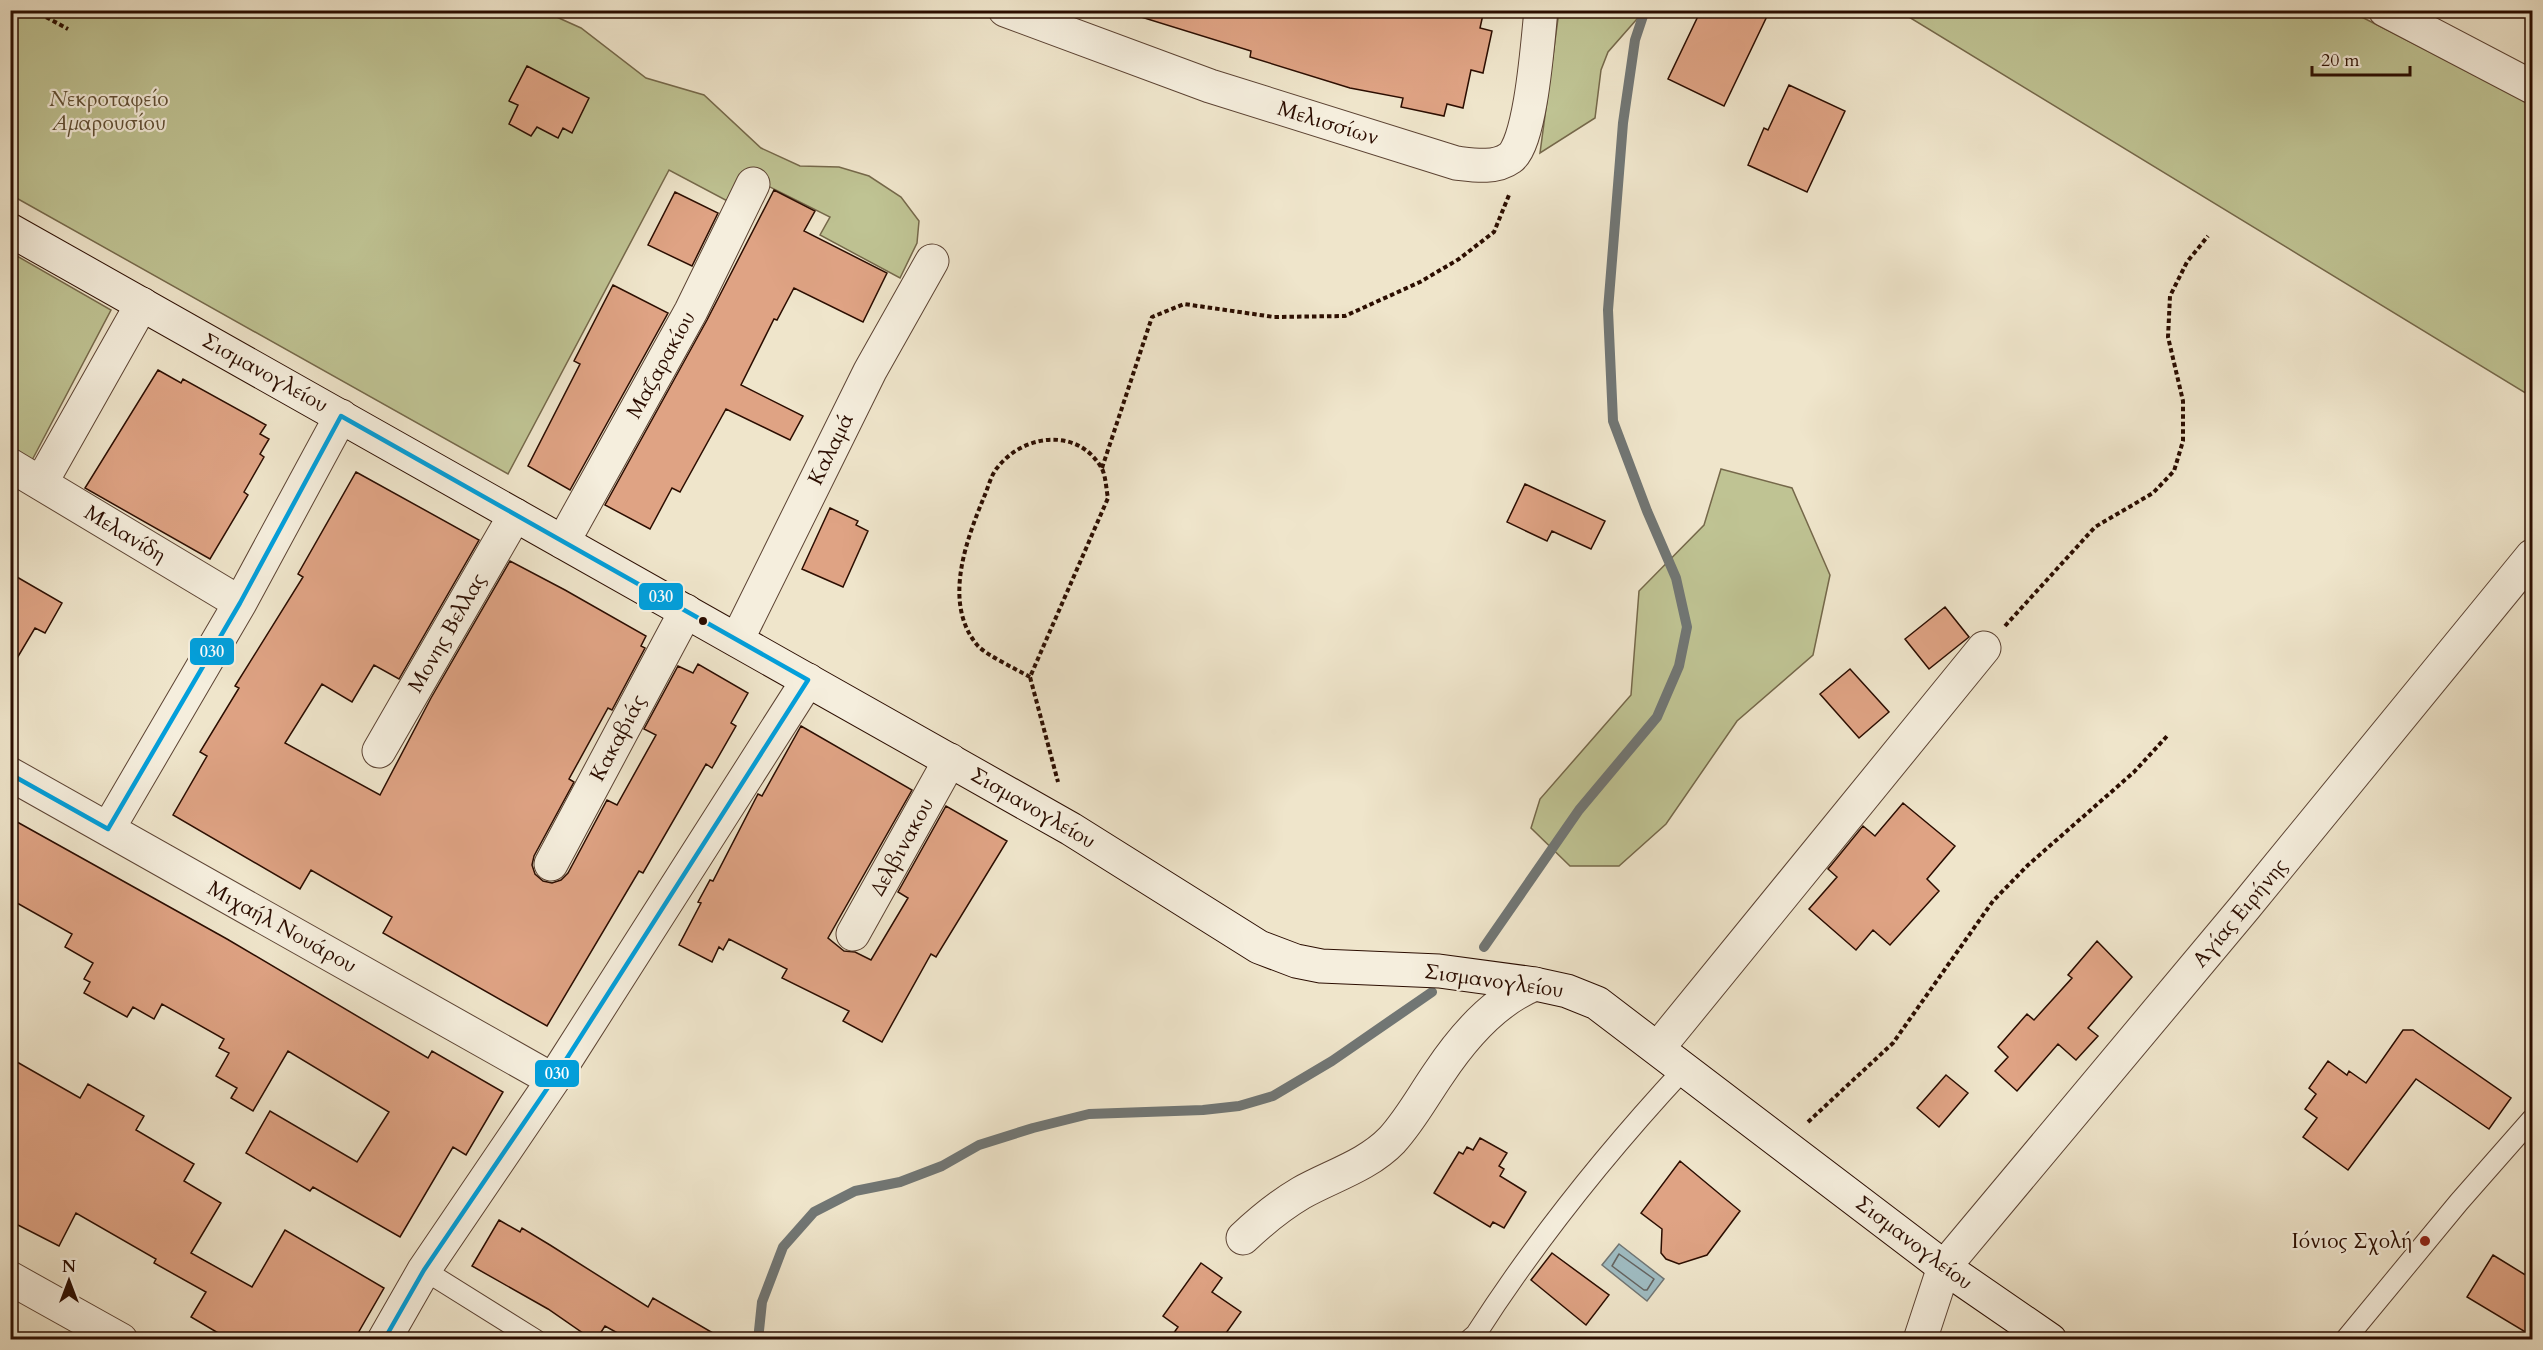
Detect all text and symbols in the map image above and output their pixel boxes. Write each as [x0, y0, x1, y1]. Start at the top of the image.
scale bar [2312, 39, 2410, 77]
text: 20 m [2321, 48, 2360, 73]
park label: Νεκροταφείο Αμαρουσίου [49, 85, 169, 138]
street label: Μελισσίων [1274, 94, 1382, 152]
street label: Μαζαρακίου [620, 306, 702, 424]
street label: Σισμανογλείου [197, 326, 333, 420]
street label: Καλαμά [801, 408, 861, 490]
street label: Μελανίδη [79, 498, 171, 570]
street label: Μονης Βελλας [401, 568, 493, 698]
line badge: 030 [638, 582, 684, 611]
text: 030 [649, 586, 673, 608]
unlabelled marker [697, 615, 709, 627]
line badge: 030 [189, 637, 235, 666]
text: 030 [200, 641, 224, 663]
street label: Κακαβιάς [583, 689, 653, 787]
street label: Σισμανογλείου [965, 760, 1101, 856]
street label: Δελβινακου [863, 793, 941, 901]
street label: Αγίας Ειρήνης [2186, 852, 2294, 974]
street label: Μιχαήλ Νουάρου [202, 874, 362, 980]
street label: Σισμανογλείου [1423, 957, 1565, 1005]
line badge: 030 [534, 1059, 580, 1088]
text: 030 [545, 1063, 569, 1085]
street label: Σισμανογλείου [1849, 1189, 1979, 1297]
place label: Ιόνιος Σχολή [2292, 1227, 2413, 1256]
marker: Ιόνιος Σχολή [2418, 1234, 2432, 1248]
north arrow [39, 1251, 99, 1311]
text: N [62, 1256, 76, 1278]

